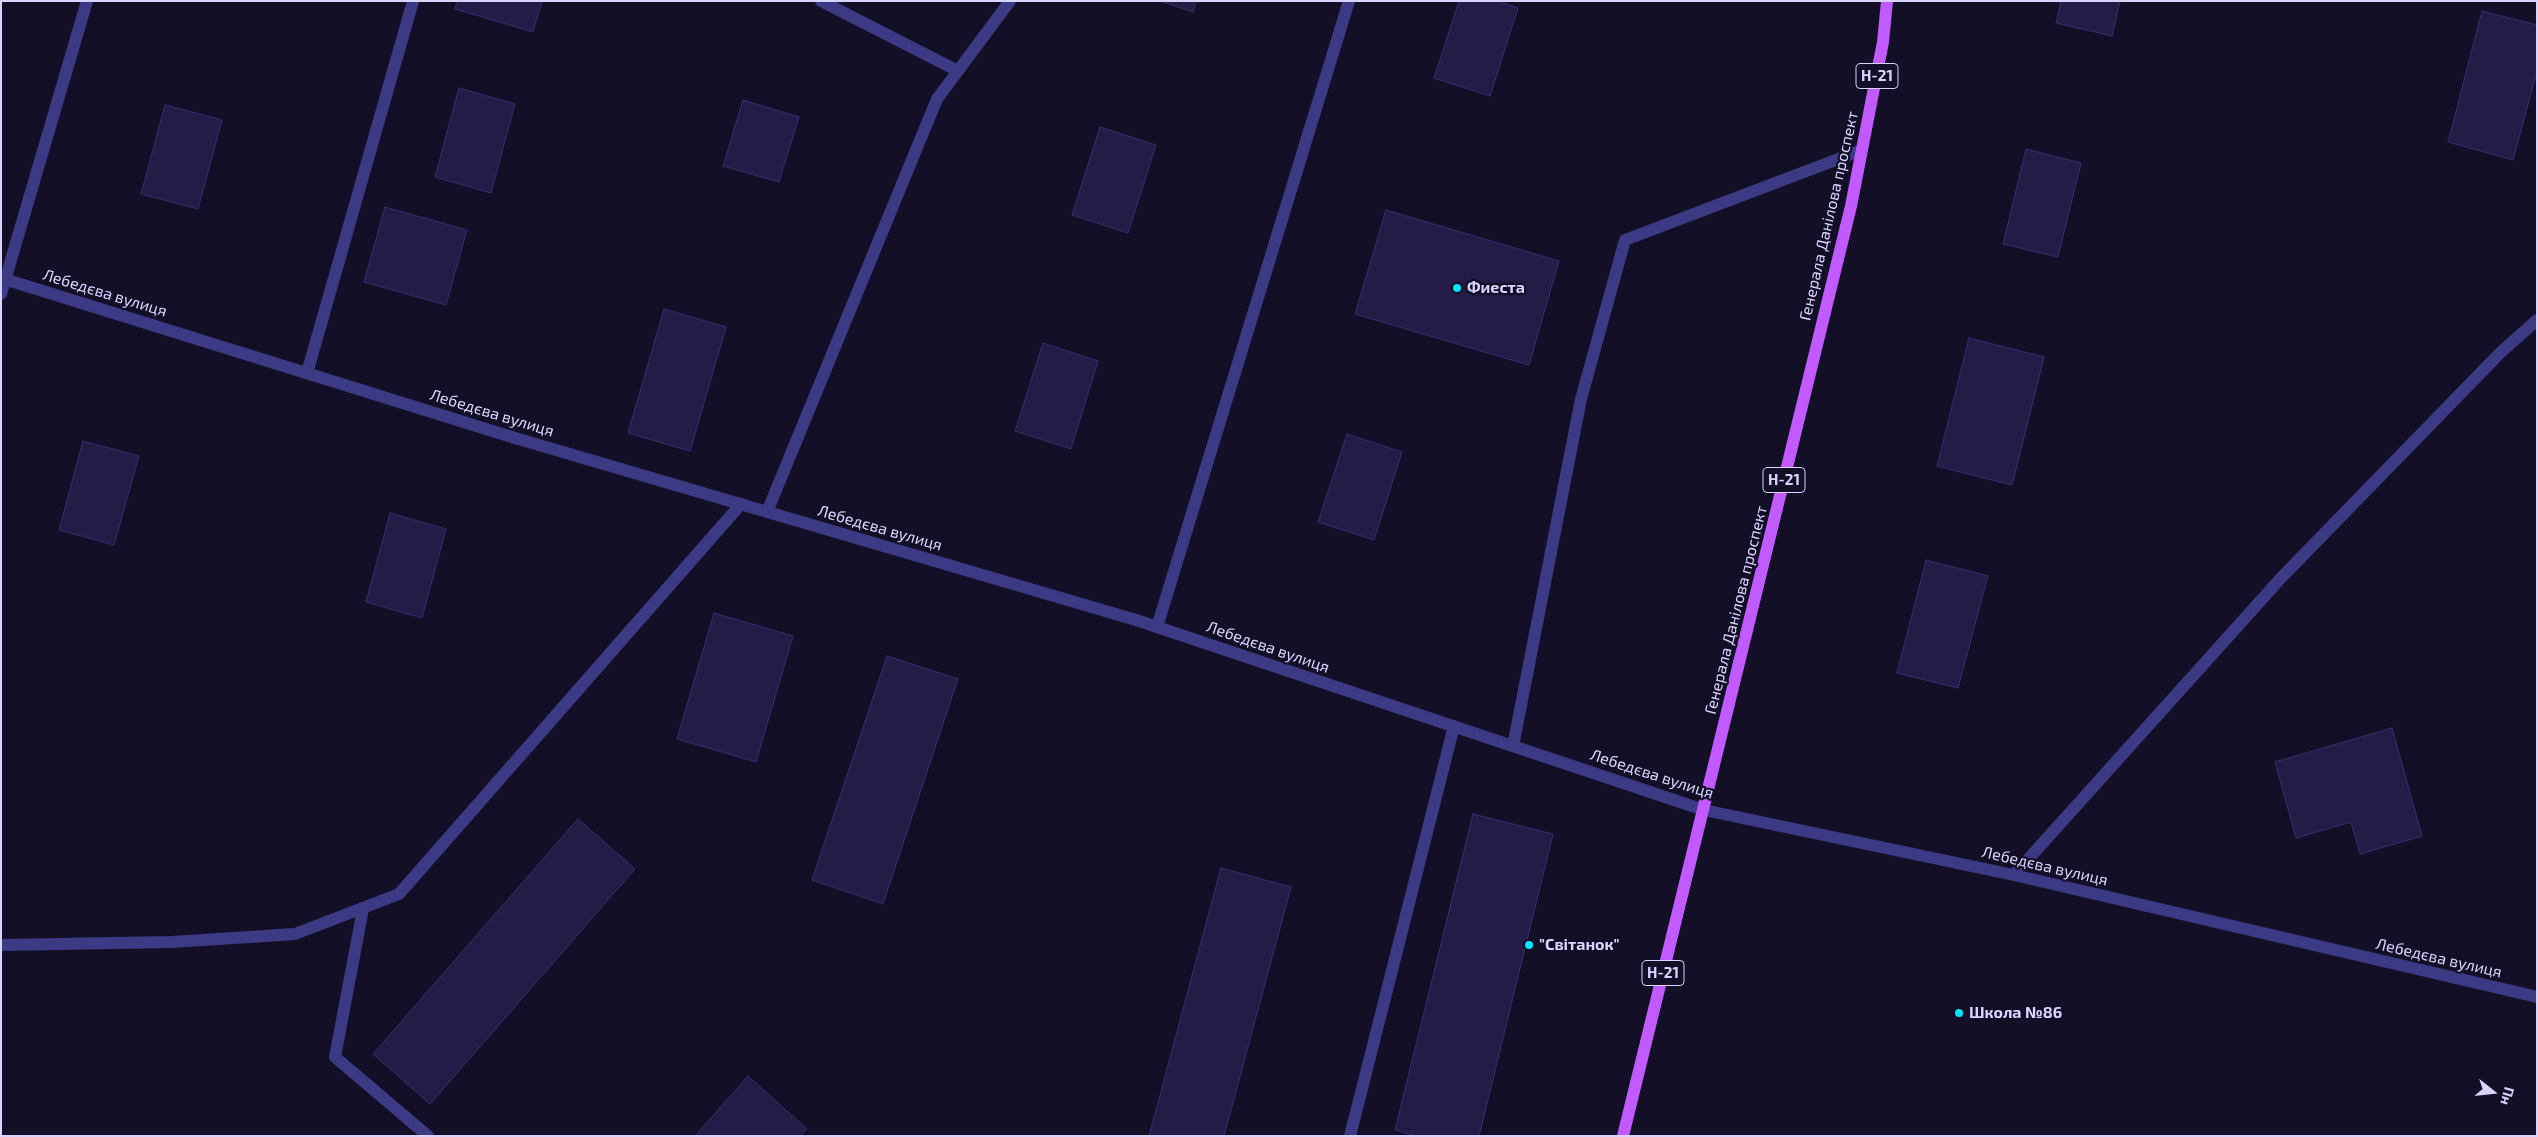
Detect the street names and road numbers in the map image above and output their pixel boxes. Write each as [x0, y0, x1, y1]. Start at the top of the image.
road number: Н-21 [1856, 64, 1898, 88]
street label: Генерала Данілова проспект [1796, 109, 1862, 323]
street label: Лебедєва вулиця [41, 265, 169, 321]
street label: Лебедєва вулиця [428, 385, 556, 441]
road number: Н-21 [1763, 468, 1805, 492]
street label: Лебедєва вулиця [815, 501, 945, 555]
street label: Генерала Данілова проспект [1701, 504, 1771, 716]
street label: Лебедєва вулиця [1204, 617, 1332, 677]
street label: Лебедєва вулиця [1588, 745, 1716, 803]
street label: Лебедєва вулиця [1980, 842, 2110, 890]
street label: Лебедєва вулиця [2374, 934, 2504, 982]
road number: Н-21 [1642, 960, 1684, 986]

